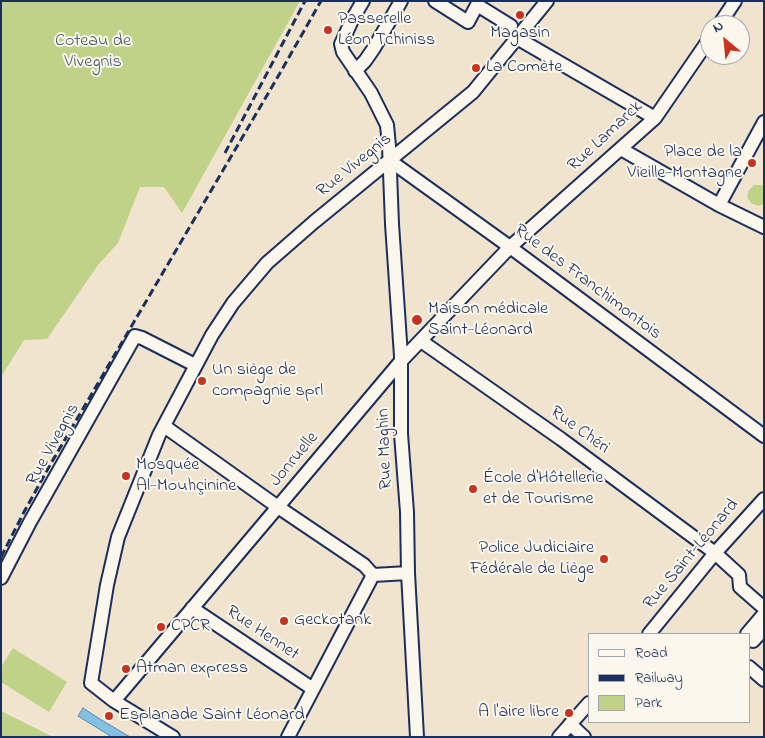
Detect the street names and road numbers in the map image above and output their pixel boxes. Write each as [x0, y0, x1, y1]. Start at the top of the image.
street label: Rue Lamarck [564, 97, 648, 177]
street label: Rue Vivegnis [313, 129, 397, 203]
street label: Rue des Franchimontois [509, 221, 665, 345]
street label: Rue Vivegnis [23, 400, 85, 490]
street label: Rue Chéri [545, 402, 613, 460]
street label: Rue Maghin [374, 408, 398, 490]
street label: Jonruelle [266, 428, 324, 492]
street label: Rue Saint-Léonard [640, 495, 744, 615]
street label: Rue Hennet [221, 602, 303, 666]

